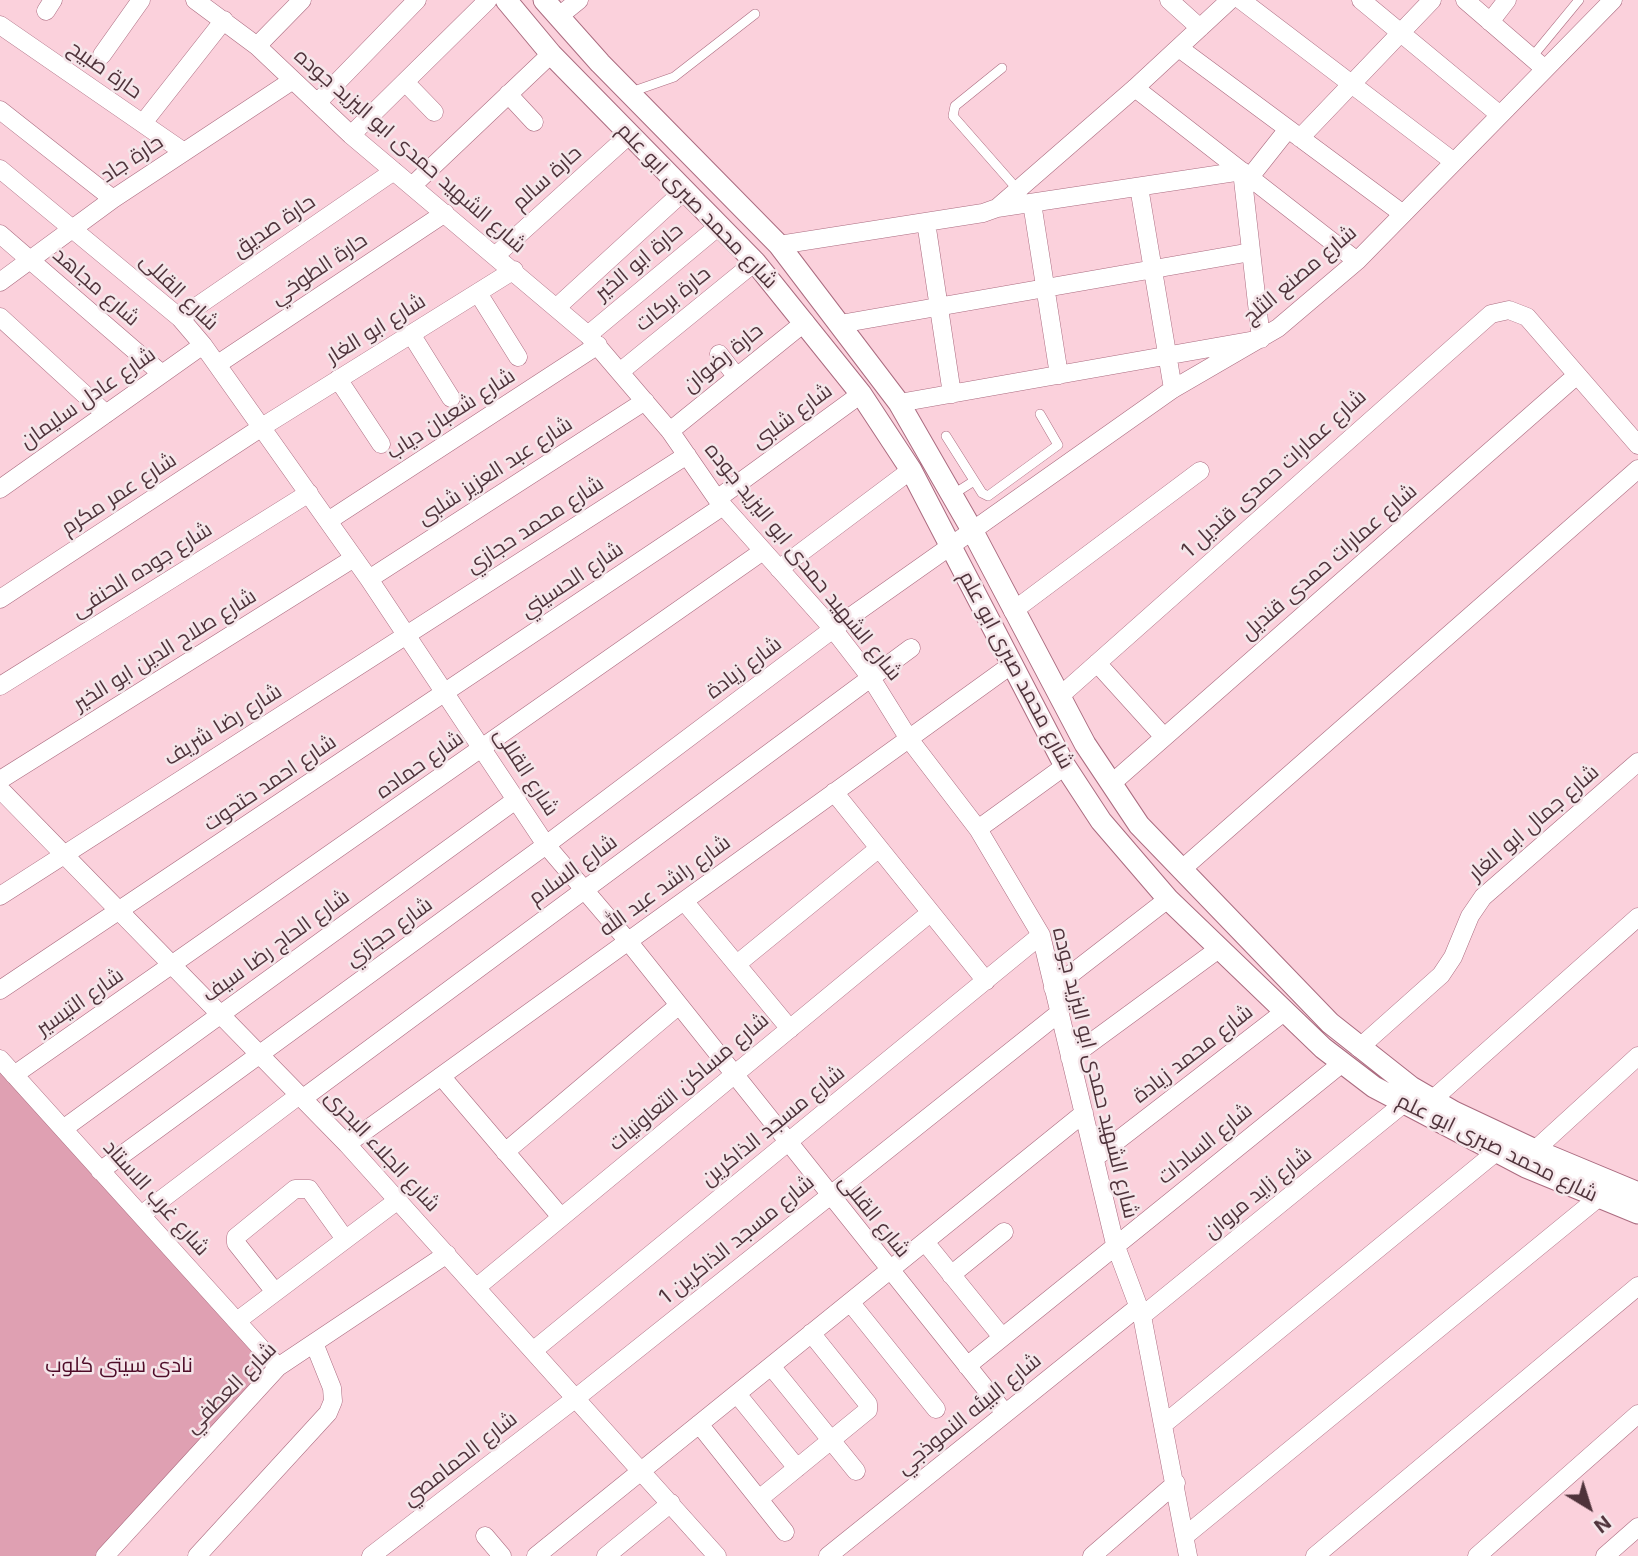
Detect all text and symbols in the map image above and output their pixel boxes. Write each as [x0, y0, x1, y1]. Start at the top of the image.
street label: حارة صبيح [63, 36, 147, 104]
street label: شارع الشهيد حمدى ابو اليزيد جوده [289, 43, 531, 259]
street label: شارع محمد صبرى ابو علم [611, 118, 783, 294]
street label: حارة جاد [96, 129, 168, 189]
street label: حارة سالم [507, 140, 587, 216]
street label: حارة صديق [228, 189, 320, 263]
street label: حارة ابو الخير [590, 218, 688, 306]
street label: شارع مصنع الثلج [1238, 220, 1362, 330]
street label: حارة الطوخي [266, 228, 372, 310]
street label: شارع مجاهد [47, 242, 145, 332]
street label: شارع القللى [134, 248, 224, 336]
street label: حارة بركات [630, 261, 716, 337]
street label: شارع ابو الغار [322, 289, 430, 369]
street label: حارة رضوان [678, 318, 768, 398]
street label: شارع عادل سليمان [15, 342, 161, 454]
street label: شارع شعبان دياب [382, 363, 520, 465]
street label: شارع شلبى [747, 378, 837, 454]
street label: شارع عمارات حمدى قنديل 1 [1176, 384, 1372, 564]
street label: شارع عبد العزيز شلبى [413, 411, 577, 531]
street label: شارع الشهيد حمدى ابو اليزيد جوده [699, 438, 907, 686]
street label: شارع عمر مكرم [57, 447, 181, 541]
street label: شارع محمد حجازي [462, 471, 608, 579]
street label: شارع عمارات حمدى قنديل [1236, 479, 1422, 645]
street label: شارع جوده الحنفى [67, 517, 217, 623]
street label: شارع الحسيني [516, 536, 628, 624]
street label: شارع محمد صبرى ابو علم [953, 567, 1079, 773]
street label: شارع صلاح الدين ابو الخير [69, 583, 261, 717]
street label: شارع زيادة [701, 631, 787, 705]
street label: شارع رضا شريف [159, 679, 287, 771]
street label: شارع القللى [488, 723, 564, 821]
street label: شارع حماده [371, 726, 469, 804]
street label: شارع احمد حتحوت [199, 729, 341, 837]
street label: شارع جمال ابو الغار [1464, 760, 1604, 886]
street label: شارع السلام [524, 829, 622, 911]
street label: شارع راشد عبد الله [595, 830, 735, 942]
street label: شارع الحاج رضا سيف [198, 884, 354, 1008]
street label: شارع حجازي [341, 892, 437, 972]
street label: شارع الشهيد حمدى ابو اليزيد جوده [1047, 925, 1143, 1221]
street label: شارع التيسير [31, 963, 129, 1041]
street label: شارع محمد زيادة [1128, 999, 1258, 1109]
street label: شارع مساكن التعاونيات [604, 1008, 774, 1156]
street label: شارع مسجد الذاكرين [696, 1060, 850, 1192]
street label: شارع الجلاء البحرى [319, 1085, 445, 1217]
street label: شارع محمد صبرى ابو علم [1392, 1088, 1602, 1208]
street label: شارع السادات [1153, 1098, 1257, 1190]
street label: شارع غرب الاستاد [98, 1135, 214, 1261]
street label: شارع زايد مروان [1199, 1142, 1317, 1244]
street label: شارع القللى [833, 1169, 915, 1263]
street label: شارع مسجد الذاكرين 1 [654, 1170, 820, 1310]
street label: شارع العطفي [180, 1337, 282, 1439]
street label: شارع البيئه النموذجي [892, 1348, 1046, 1480]
park label: نادى سيتى كلوب [45, 1353, 193, 1379]
street label: شارع الحمامصي [398, 1406, 522, 1512]
north arrow [1554, 1472, 1624, 1542]
text: N [1589, 1510, 1615, 1537]

